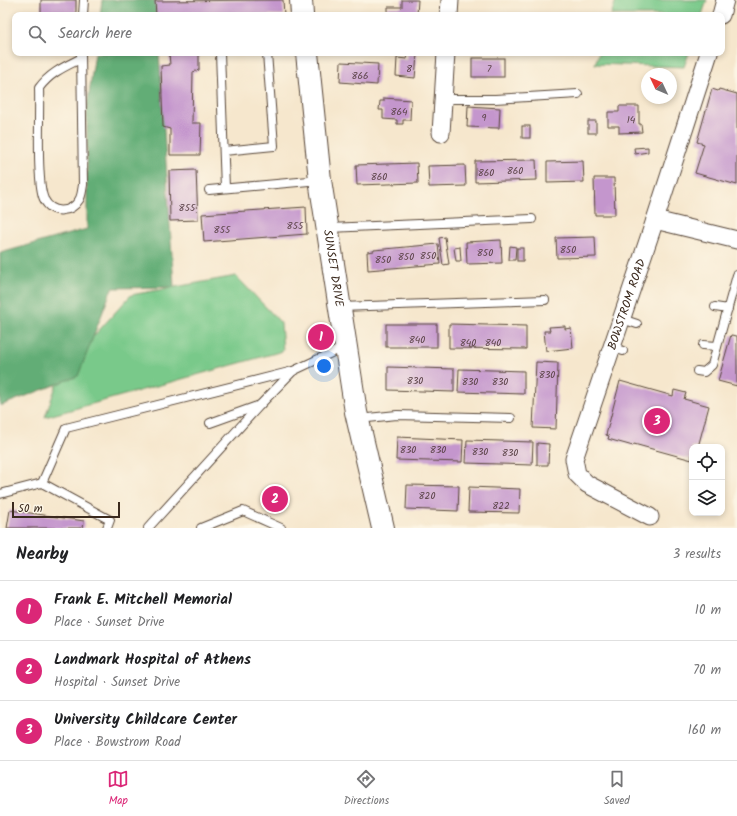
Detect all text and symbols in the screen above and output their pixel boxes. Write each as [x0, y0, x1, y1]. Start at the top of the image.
search box [12, 12, 725, 56]
text: Search here [58, 22, 132, 46]
icon: search [26, 23, 48, 45]
house number: 8 [406, 61, 413, 77]
house number: 7 [487, 61, 492, 77]
house number: 866 [351, 68, 369, 84]
north arrow [641, 68, 677, 104]
house number: 864 [390, 104, 408, 120]
house number: 9 [482, 110, 487, 126]
house number: 14 [627, 112, 636, 128]
house number: 860 [507, 163, 523, 179]
house number: 860 [478, 165, 494, 181]
house number: 860 [371, 169, 387, 185]
house number: 855 [179, 200, 196, 216]
house number: 855 [287, 218, 304, 234]
house number: 855 [214, 222, 231, 238]
street label: SUNSET DRIVE [318, 228, 349, 309]
house number: 850 [560, 242, 576, 258]
house number: 850 [477, 245, 493, 261]
house number: 850 [420, 248, 436, 264]
house number: 850 [398, 249, 414, 265]
house number: 850 [375, 252, 391, 268]
street label: BOWSTROM ROAD [603, 256, 651, 353]
pin: 1 [308, 322, 334, 352]
house number: 840 [409, 332, 425, 348]
house number: 840 [460, 335, 476, 351]
house number: 840 [485, 335, 501, 351]
your location [314, 356, 334, 376]
house number: 830 [539, 367, 555, 383]
house number: 830 [407, 373, 423, 389]
house number: 830 [462, 374, 478, 390]
house number: 830 [492, 374, 508, 390]
pin: 3 [644, 406, 670, 436]
house number: 830 [400, 442, 416, 458]
house number: 830 [430, 442, 446, 458]
house number: 830 [472, 444, 488, 460]
map controls [689, 444, 725, 516]
button: locate [689, 444, 725, 480]
house number: 830 [502, 445, 518, 461]
button: layers [689, 480, 725, 516]
pin: 2 [262, 484, 288, 514]
house number: 820 [419, 488, 435, 504]
house number: 822 [492, 498, 510, 514]
scale bar [12, 500, 120, 519]
text: 50 m [18, 500, 43, 518]
text: Nearby [16, 541, 68, 568]
text: 3 results [673, 544, 721, 565]
text: Frank E. Mitchell Memorial [54, 588, 232, 612]
text: 1 [27, 600, 31, 621]
text: 10 m [695, 600, 721, 621]
text: Place · Sunset Drive [54, 612, 164, 633]
text: Landmark Hospital of Athens [54, 648, 251, 672]
text: 2 [25, 660, 33, 681]
text: 70 m [693, 660, 721, 681]
text: Hospital · Sunset Drive [54, 672, 180, 693]
text: University Childcare Center [54, 708, 237, 732]
text: 3 [25, 720, 33, 741]
text: 160 m [688, 720, 721, 741]
text: Place · Bowstrom Road [54, 732, 181, 753]
tab: Map [107, 768, 129, 810]
tab: Directions [344, 768, 389, 810]
tab: Saved [604, 768, 630, 810]

